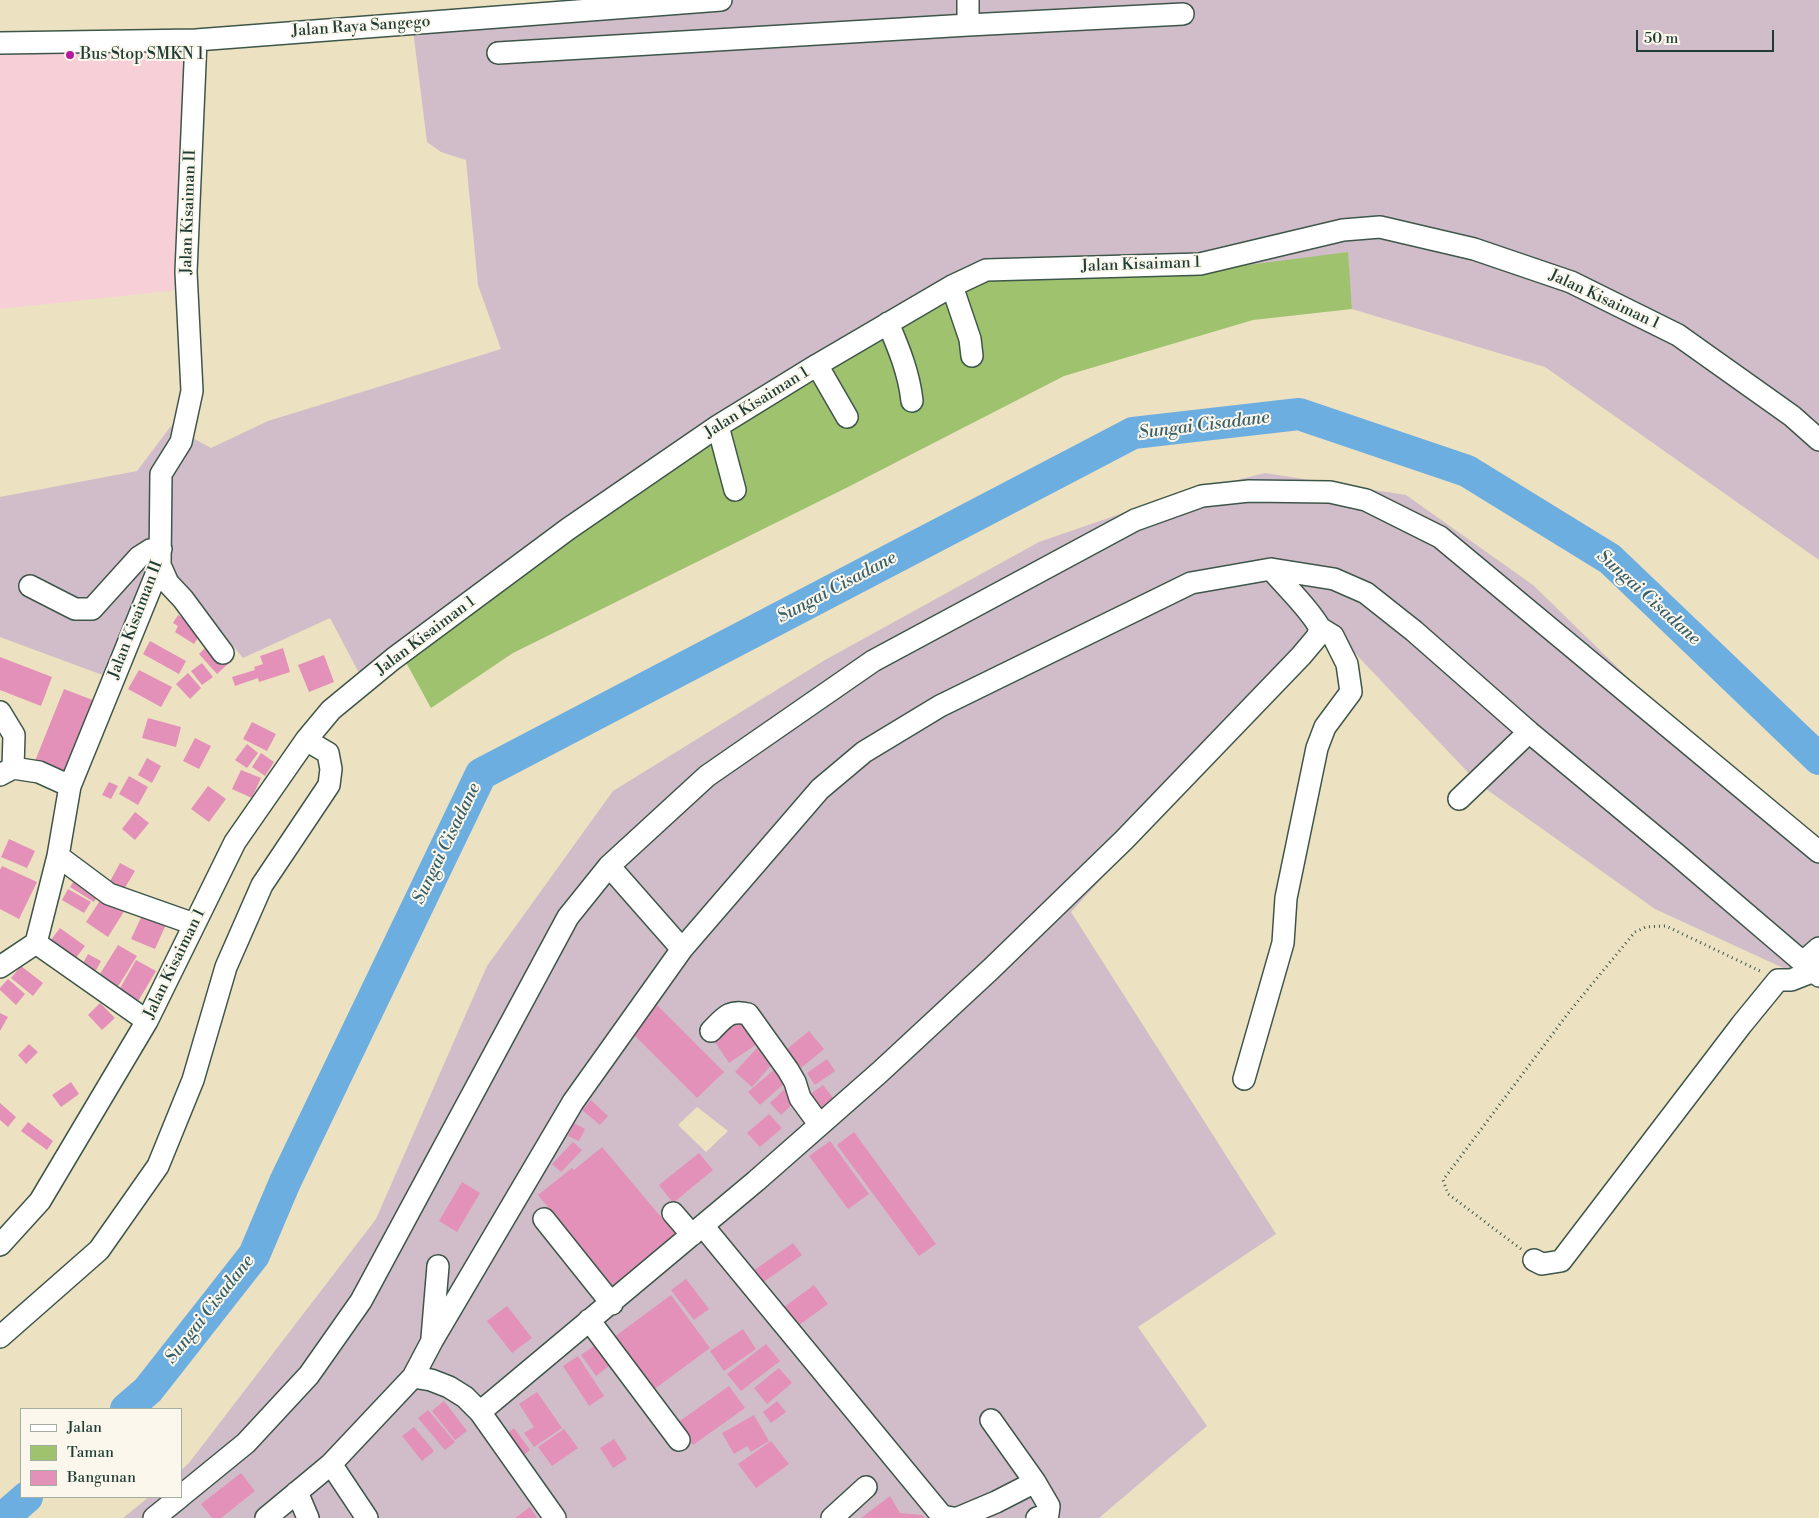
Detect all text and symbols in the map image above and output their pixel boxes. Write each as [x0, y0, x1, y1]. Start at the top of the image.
street label: Jalan Raya Sangego [291, 13, 431, 41]
scale bar [1639, 20, 1776, 52]
text: 50 m [1644, 29, 1678, 48]
place label: Bus Stop SMKN 1 [80, 45, 204, 65]
marker: Bus Stop SMKN 1 [64, 49, 76, 61]
street label: Jalan Kisaiman II [177, 149, 201, 275]
street label: Jalan Kisaiman 1 [1081, 253, 1201, 277]
street label: Jalan Kisaiman 1 [1546, 266, 1662, 334]
street label: Jalan Kisaiman 1 [701, 363, 813, 443]
water label: Sungai Cisadane [1137, 407, 1271, 445]
water label: Sungai Cisadane [1592, 546, 1704, 650]
water label: Sungai Cisadane [774, 547, 900, 629]
street label: Jalan Kisaiman II [105, 558, 167, 682]
street label: Jalan Kisaiman 1 [372, 592, 480, 680]
water label: Sungai Cisadane [408, 780, 486, 908]
street label: Jalan Kisaiman 1 [140, 906, 210, 1022]
water label: Sungai Cisadane [161, 1251, 259, 1369]
legend [20, 1408, 182, 1498]
text: Jalan [67, 1418, 102, 1437]
text: Taman [67, 1443, 114, 1462]
text: Bangunan [67, 1468, 136, 1487]

